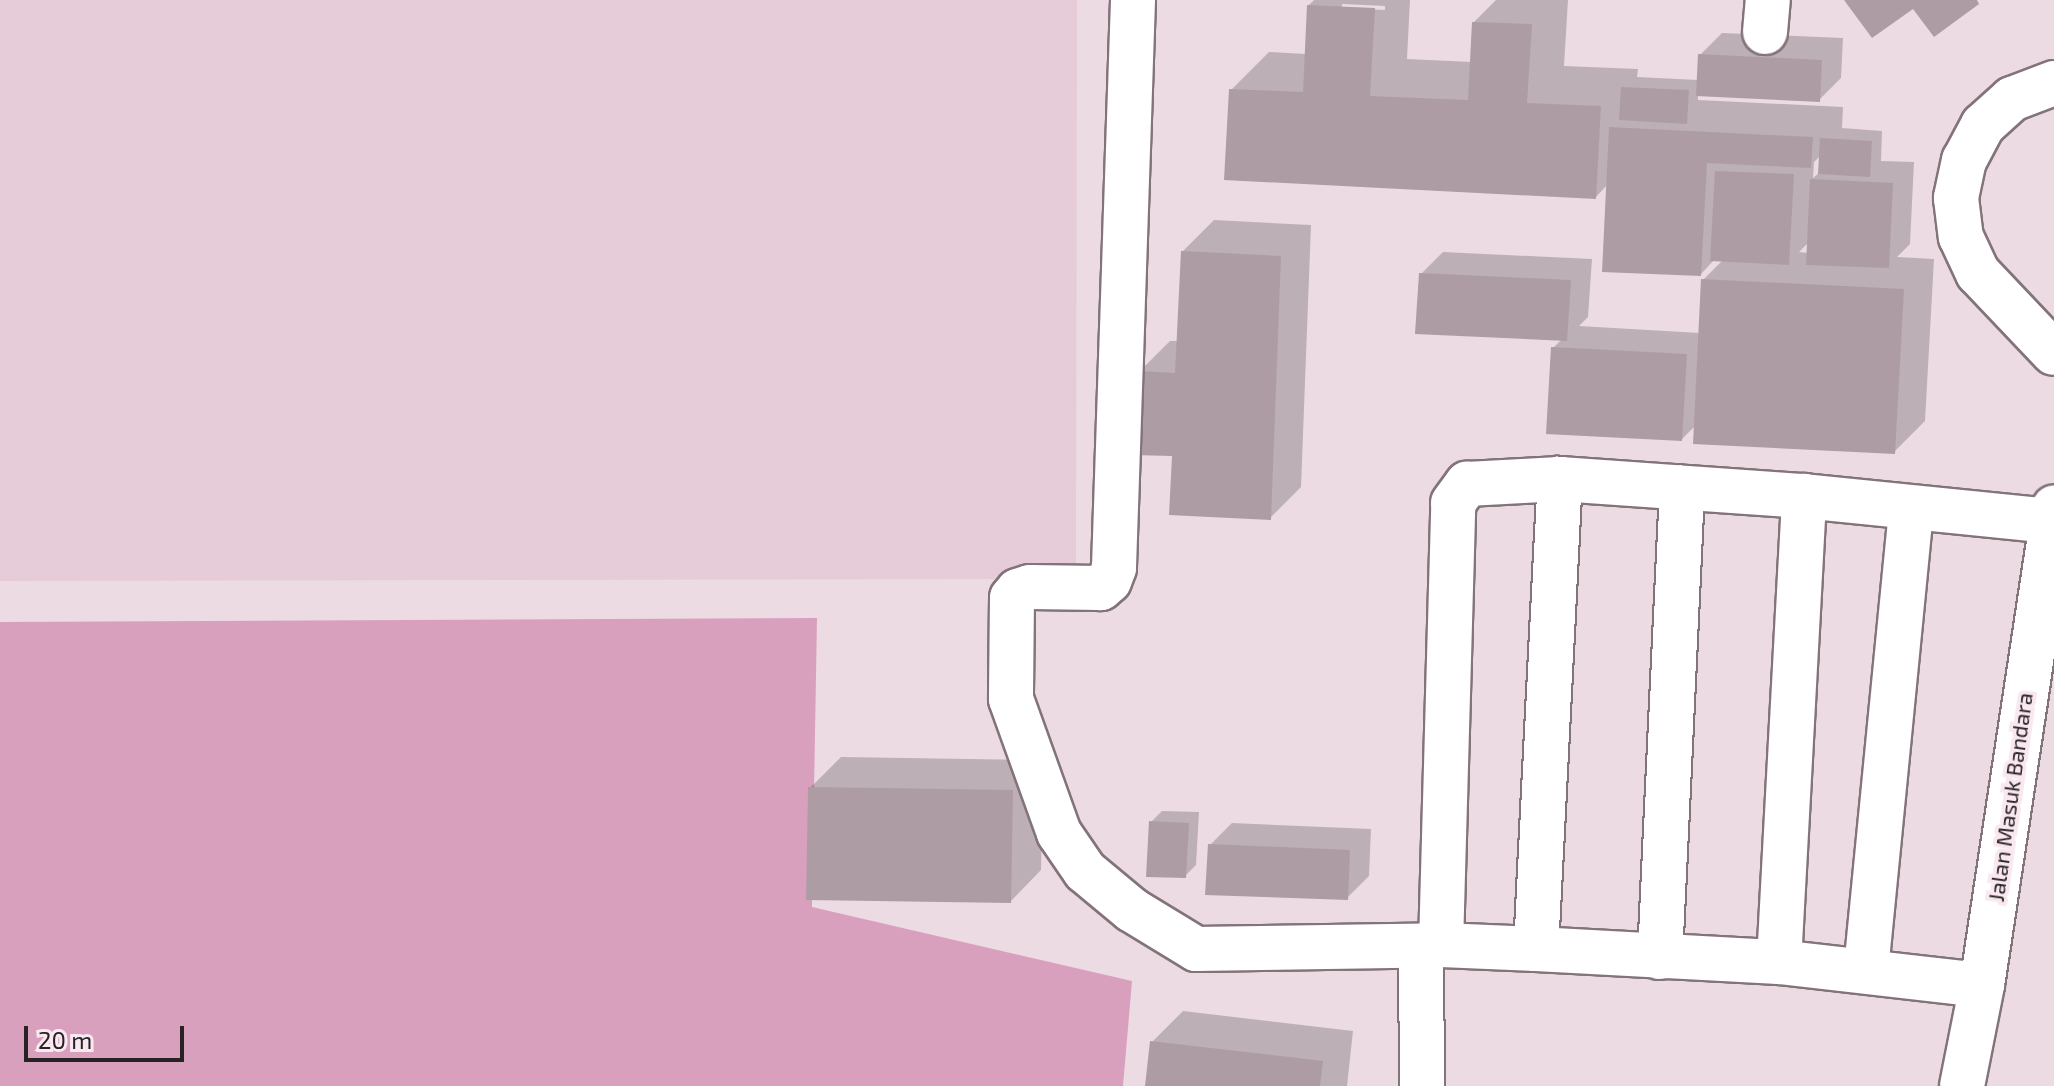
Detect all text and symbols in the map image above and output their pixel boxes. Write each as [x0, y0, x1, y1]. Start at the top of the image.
street label: Jalan Masuk Bandara [1982, 691, 2038, 903]
scale bar [28, 1010, 188, 1060]
text: 20 m [38, 1025, 92, 1054]

